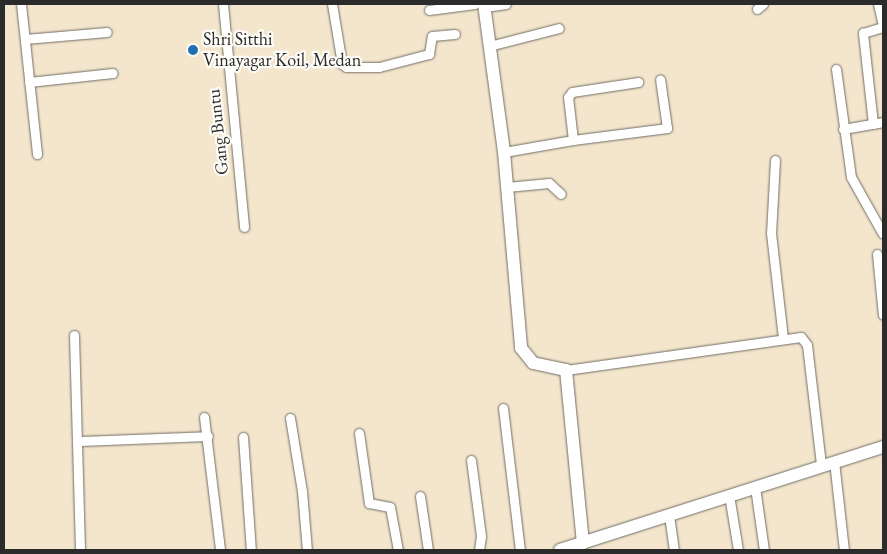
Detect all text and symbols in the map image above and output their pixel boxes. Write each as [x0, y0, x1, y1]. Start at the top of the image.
place label: Shri Sitthi Vinayagar Koil, Medan [203, 29, 361, 72]
marker: Shri Sitthi Vinayagar Koil, Medan [187, 44, 199, 56]
street label: Gang Buntu [203, 88, 233, 176]

